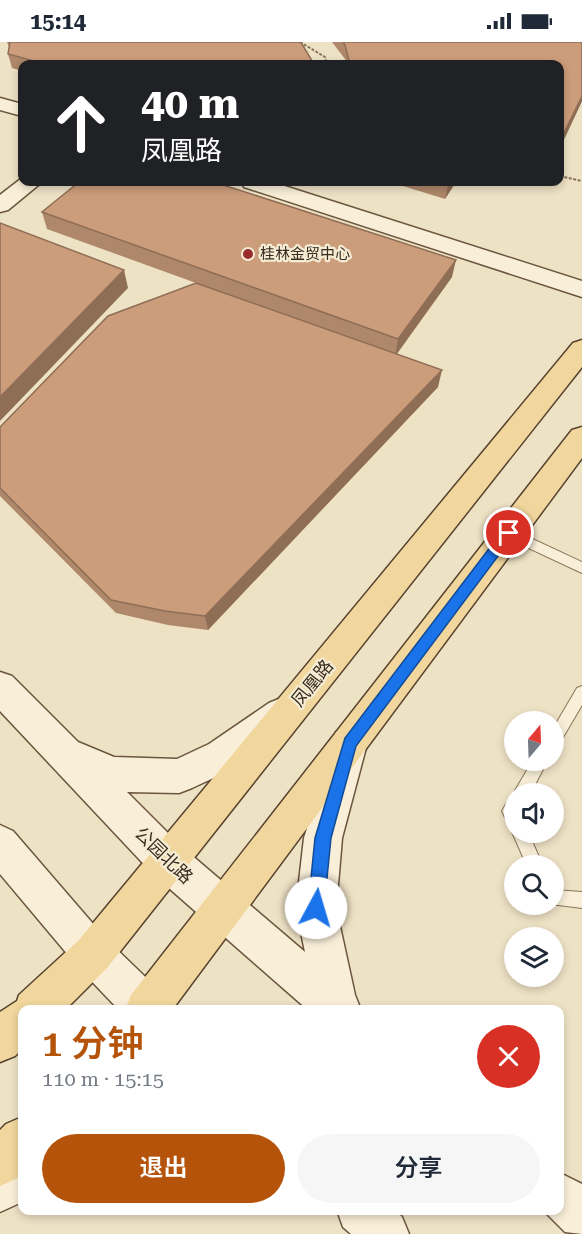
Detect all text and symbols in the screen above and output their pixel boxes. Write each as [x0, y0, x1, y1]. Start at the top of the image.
text: 15:14 [30, 9, 86, 34]
text: 40 m [141, 79, 239, 128]
icon: ahead [42, 84, 120, 162]
text: 凤凰路 [141, 135, 222, 167]
place label: 桂林金贸中心 [260, 245, 350, 263]
marker: 桂林金贸中心 [241, 247, 255, 261]
pin [483, 507, 534, 558]
icon: arrive [492, 516, 525, 549]
street label: 凤凰路 [287, 655, 337, 711]
north arrow [504, 711, 564, 771]
map controls [504, 711, 564, 987]
button: sound [504, 783, 564, 843]
street label: 公园北路 [131, 822, 197, 888]
button: search [504, 855, 564, 915]
position arrow [284, 876, 348, 940]
button: layers [504, 927, 564, 987]
text: 1 分钟 [42, 1023, 143, 1065]
button: close [477, 1025, 540, 1088]
text: 110 m · 15:15 [42, 1067, 164, 1091]
button: 退出 [42, 1134, 285, 1203]
button: 分享 [297, 1134, 540, 1203]

